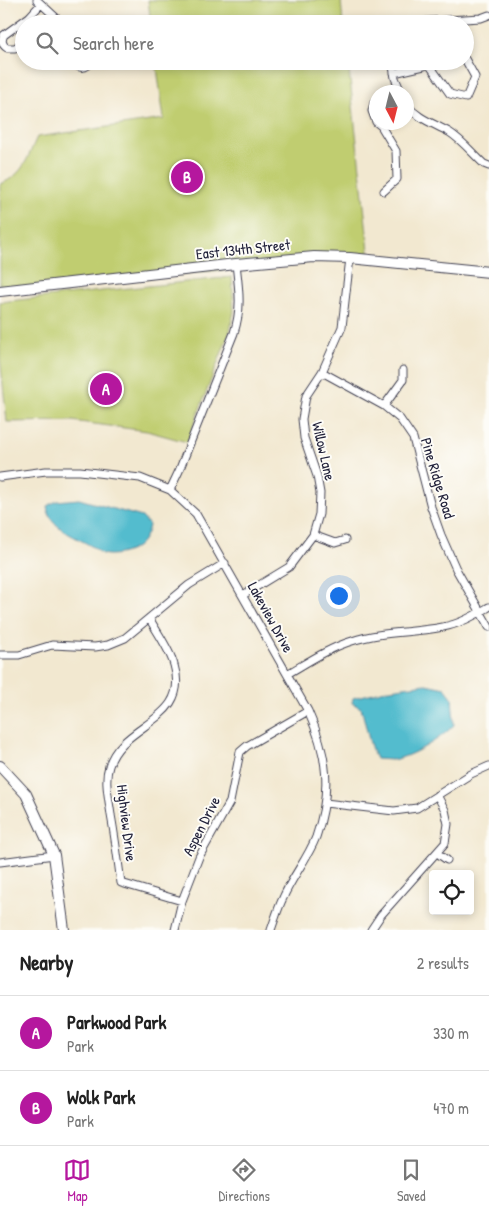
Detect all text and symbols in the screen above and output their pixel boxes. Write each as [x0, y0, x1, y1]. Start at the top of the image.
search box [15, 15, 474, 70]
icon: search [33, 29, 61, 57]
text: Search here [73, 30, 154, 56]
north arrow [369, 85, 414, 130]
pin: B [171, 158, 203, 196]
street label: East 134th Street [195, 234, 292, 264]
pin: A [90, 370, 122, 408]
street label: Willow Lane [307, 420, 341, 482]
street label: Pine Ridge Road [416, 435, 460, 521]
street label: Lakeview Drive [243, 578, 299, 656]
your location [326, 583, 352, 609]
street label: Highview Drive [112, 783, 142, 863]
street label: Aspen Drive [177, 793, 225, 859]
map controls [429, 870, 474, 915]
button: locate [429, 870, 474, 915]
text: Nearby [20, 948, 73, 977]
text: 2 results [417, 952, 469, 974]
text: Parkwood Park [67, 1009, 166, 1035]
text: A [32, 1022, 40, 1044]
text: 330 m [433, 1022, 469, 1044]
text: Park [67, 1035, 94, 1057]
text: Wolk Park [67, 1084, 135, 1110]
text: B [32, 1097, 40, 1119]
text: 470 m [433, 1097, 469, 1119]
text: Park [67, 1110, 94, 1132]
tab: Map [63, 1156, 91, 1205]
tab: Directions [218, 1156, 270, 1205]
tab: Saved [397, 1156, 426, 1205]

